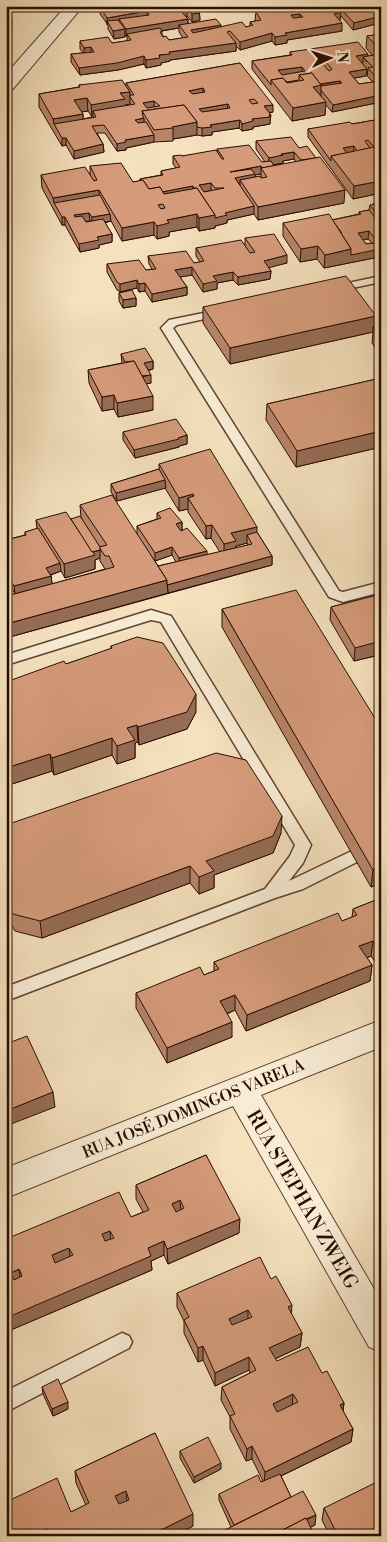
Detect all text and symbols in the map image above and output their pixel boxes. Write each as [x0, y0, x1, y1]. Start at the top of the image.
north arrow [304, 32, 354, 82]
text: N [333, 51, 351, 63]
street label: RUA JOSÉ DOMINGOS VARELA [79, 1053, 308, 1163]
street label: RUA STEPHAN ZWEIG [241, 1106, 363, 1293]

